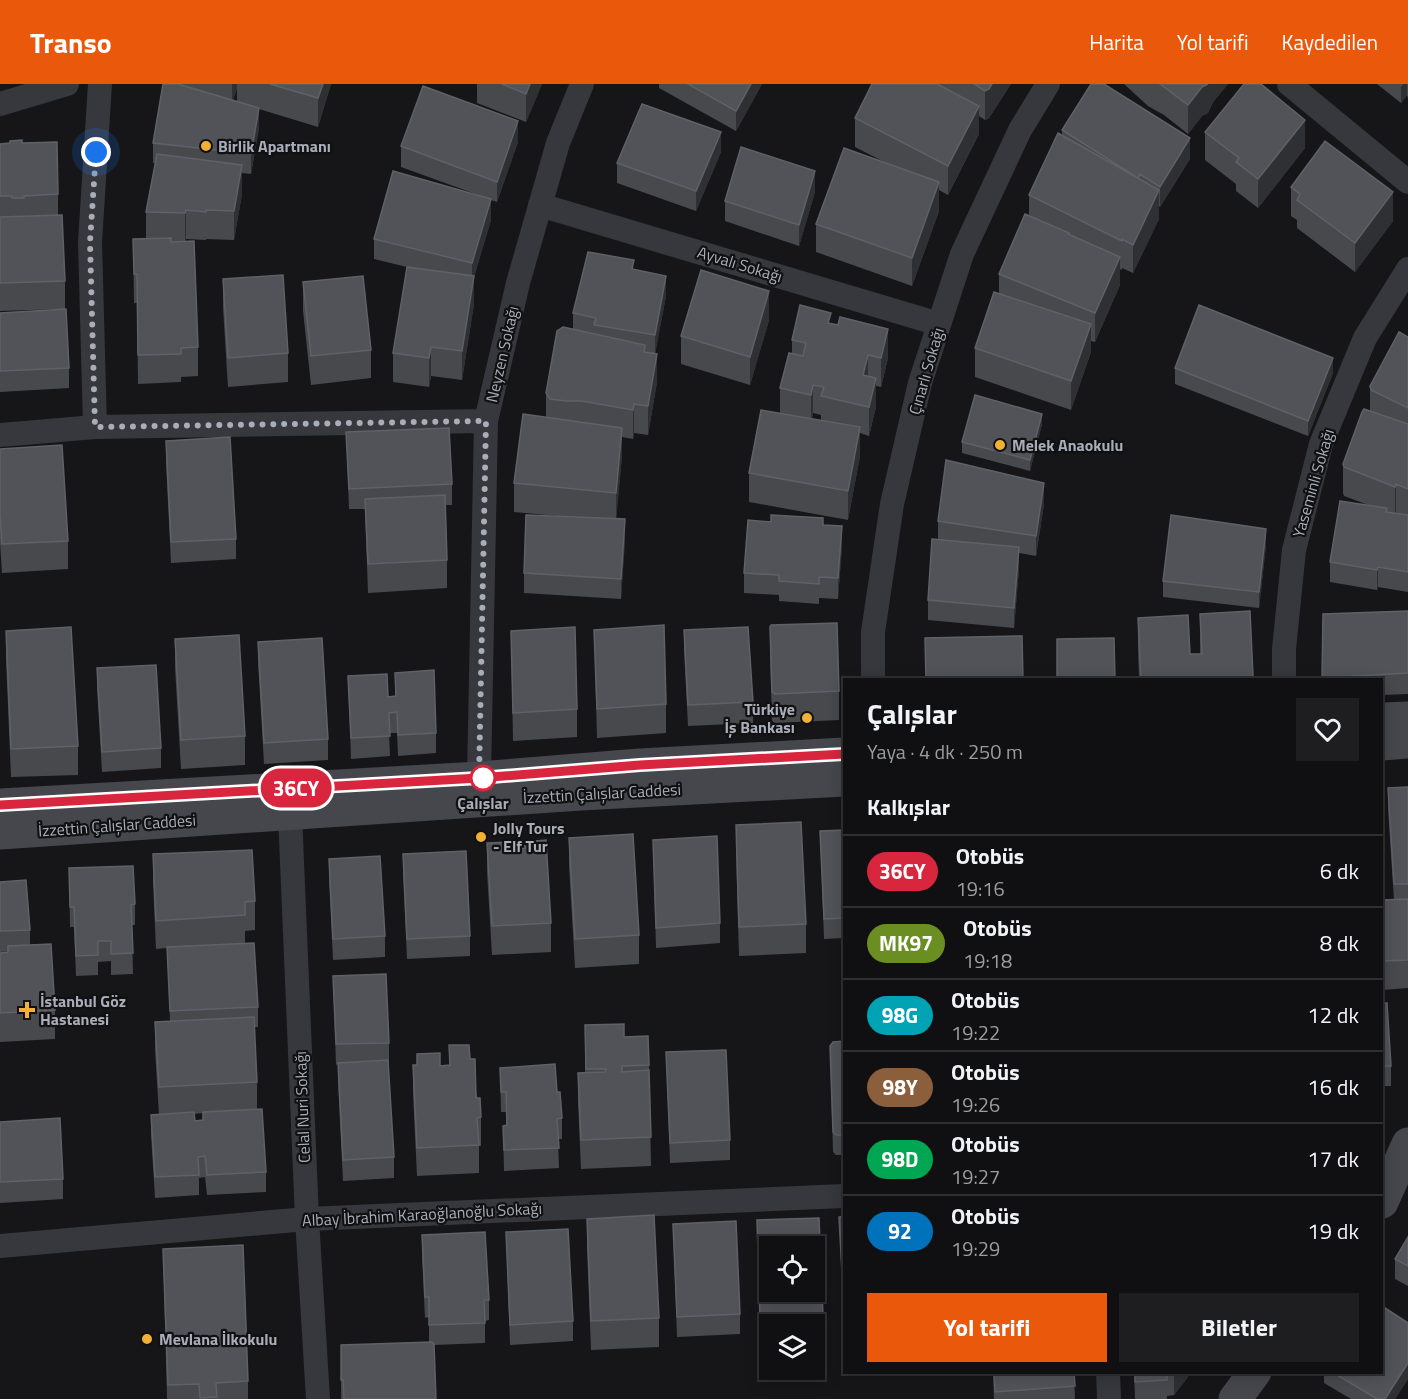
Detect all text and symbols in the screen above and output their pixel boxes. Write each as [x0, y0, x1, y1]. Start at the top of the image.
text: Transo [30, 21, 112, 64]
text: Harita [1089, 26, 1144, 58]
text: Yol tarifi [1177, 26, 1249, 58]
text: Kaydedilen [1282, 26, 1378, 58]
place label: Birlik Apartmanı [218, 134, 331, 158]
your location [81, 137, 111, 167]
marker: Birlik Apartmanı [199, 139, 213, 153]
street label: Ayvalı Sokağı [695, 240, 785, 288]
street label: Neyzen Sokağı [479, 303, 525, 405]
street label: Çınarlı Sokağı [902, 325, 950, 417]
street label: Yaseminli Sokağı [1286, 426, 1340, 540]
place label: Melek Anaokulu [1012, 433, 1123, 457]
marker: Melek Anaokulu [993, 438, 1007, 452]
text: Çalışlar [867, 692, 957, 735]
place label: Türkiye İş Bankası [724, 697, 795, 739]
button: heart [1296, 698, 1359, 761]
marker: Türkiye İş Bankası [800, 711, 814, 725]
text: Yaya · 4 dk · 250 m [867, 736, 1023, 767]
marker: Çalışlar [470, 765, 496, 791]
line badge: 36CY [254, 768, 338, 808]
text: 36CY [273, 772, 319, 804]
street label: İzzettin Çalışlar Caddesi [522, 777, 682, 809]
text: Kalkışlar [867, 790, 950, 824]
place label: Çalışlar [457, 791, 509, 815]
street label: İzzettin Çalışlar Caddesi [37, 808, 197, 842]
place label: Jolly Tours - Elf Tur [493, 816, 565, 858]
marker: Jolly Tours - Elf Tur [474, 830, 488, 844]
text: Otobüs [956, 839, 1024, 873]
text: 6 dk [1320, 854, 1359, 888]
text: 36CY [879, 855, 926, 887]
text: 19:16 [956, 873, 1005, 904]
text: Otobüs [963, 911, 1032, 945]
text: 8 dk [1320, 926, 1359, 960]
text: MK97 [879, 927, 933, 959]
text: 19:18 [963, 945, 1012, 976]
text: Otobüs [951, 983, 1020, 1017]
place label: İstanbul Göz Hastanesi [40, 989, 126, 1031]
text: 12 dk [1307, 998, 1359, 1032]
text: 98G [882, 999, 918, 1031]
marker: İstanbul Göz Hastanesi [18, 1001, 36, 1019]
text: 19:22 [951, 1017, 1000, 1048]
street label: Celal Nuri Sokağı [288, 1051, 316, 1163]
text: Otobüs [951, 1055, 1020, 1089]
text: 16 dk [1307, 1070, 1359, 1104]
text: 98Y [882, 1071, 918, 1103]
text: 19:26 [951, 1089, 1000, 1120]
text: Otobüs [951, 1127, 1020, 1161]
text: 17 dk [1307, 1142, 1359, 1176]
text: 98D [882, 1143, 918, 1175]
text: 19:27 [951, 1161, 1000, 1192]
street label: Albay İbrahim Karaoğlanoğlu Sokağı [301, 1196, 543, 1232]
text: Otobüs [951, 1199, 1020, 1233]
text: 19 dk [1307, 1214, 1359, 1248]
text: 92 [888, 1215, 912, 1247]
text: 19:29 [951, 1233, 1000, 1264]
map controls [759, 1236, 825, 1380]
button: locate [759, 1236, 825, 1302]
button: Yol tarifi [867, 1293, 1107, 1362]
button: Biletler [1119, 1293, 1359, 1362]
button: layers [759, 1314, 825, 1380]
place label: Mevlana İlkokulu [159, 1327, 277, 1351]
marker: Mevlana İlkokulu [140, 1332, 154, 1346]

